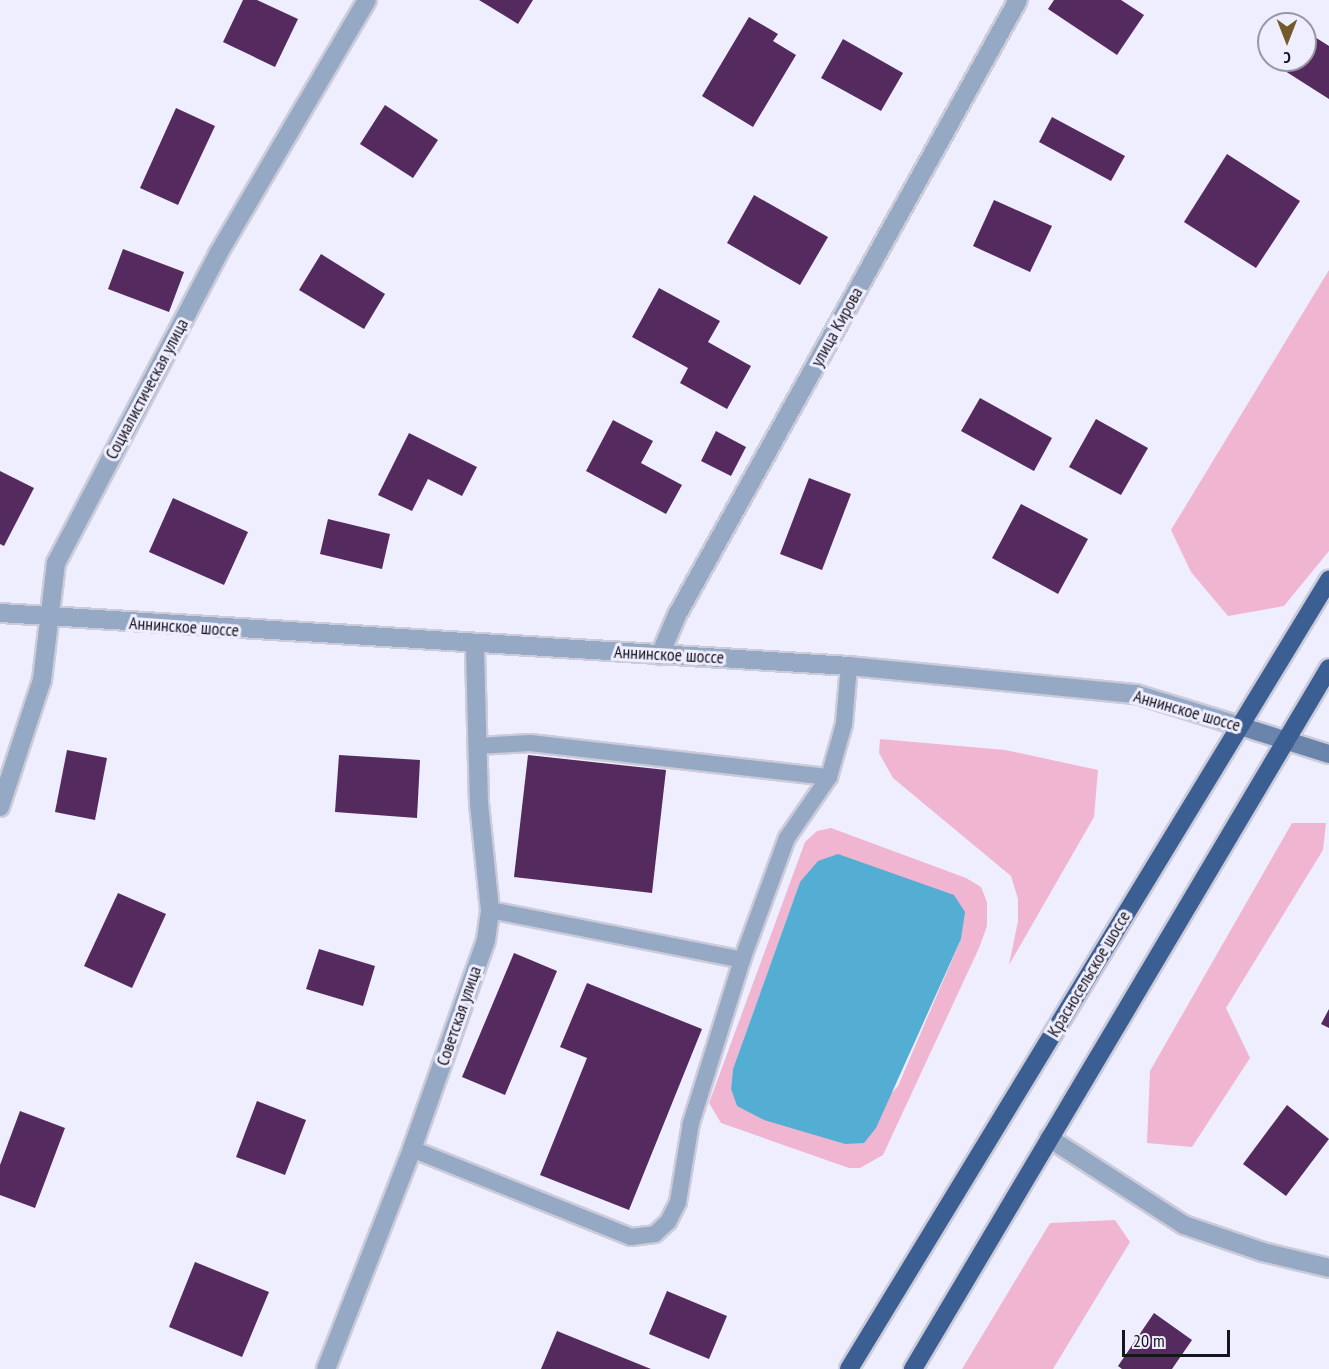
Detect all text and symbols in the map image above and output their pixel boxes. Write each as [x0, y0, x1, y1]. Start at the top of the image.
north arrow [1257, 12, 1317, 72]
text: С [1283, 48, 1291, 68]
street label: улица Кирова [806, 283, 868, 371]
street label: Социалистическая улица [101, 315, 193, 463]
street label: Аннинское шоссе [128, 612, 240, 642]
street label: Аннинское шоссе [613, 641, 725, 669]
street label: Аннинское шоссе [1131, 685, 1243, 737]
street label: Красносельское шоссе [1043, 907, 1135, 1041]
street label: Советская улица [432, 963, 486, 1069]
scale bar [1125, 1318, 1233, 1356]
text: 20 m [1133, 1329, 1165, 1352]

